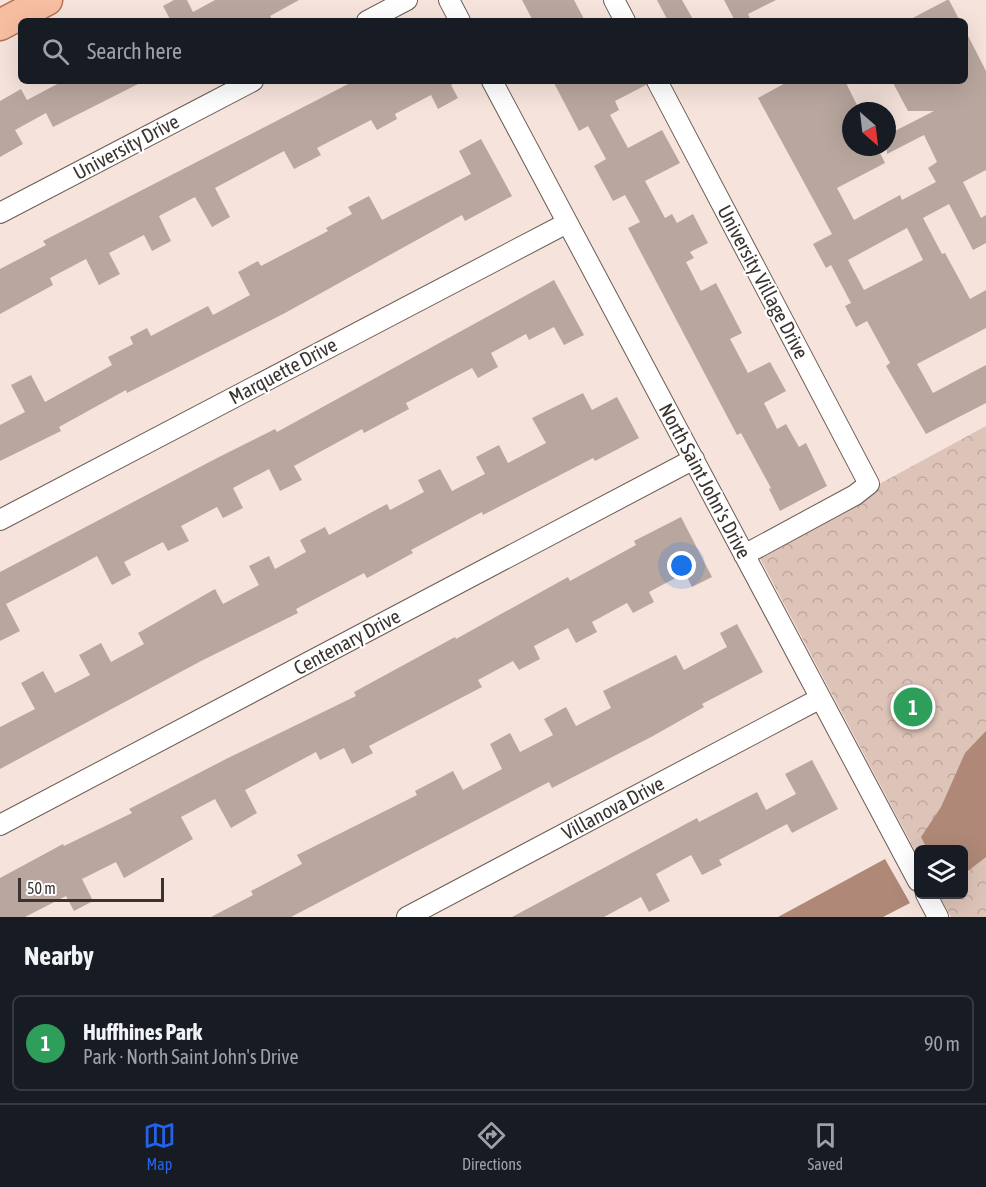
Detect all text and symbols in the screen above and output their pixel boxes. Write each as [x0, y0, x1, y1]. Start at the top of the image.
search box [18, 18, 968, 84]
icon: search [39, 35, 72, 68]
text: Search here [87, 38, 182, 64]
north arrow [842, 102, 896, 156]
street label: University Drive [69, 109, 183, 184]
street label: University Village Drive [713, 201, 814, 363]
street label: Marquette Drive [225, 333, 341, 409]
street label: North Saint John's Drive [655, 399, 756, 562]
your location [667, 551, 696, 580]
street label: Centenary Drive [290, 604, 404, 679]
pin: 1 [894, 684, 932, 730]
street label: Villanova Drive [558, 771, 668, 844]
map controls [914, 845, 968, 899]
button: layers [914, 845, 968, 899]
scale bar [18, 875, 164, 902]
text: 50 m [27, 879, 56, 897]
text: Nearby [24, 941, 94, 971]
text: Huffhines Park [83, 1019, 202, 1045]
text: 1 [41, 1032, 50, 1055]
text: 90 m [924, 1032, 960, 1055]
text: Park · North Saint John's Drive [83, 1045, 298, 1068]
tab: Map [143, 1119, 176, 1173]
tab: Directions [462, 1119, 522, 1173]
tab: Saved [808, 1119, 843, 1173]

